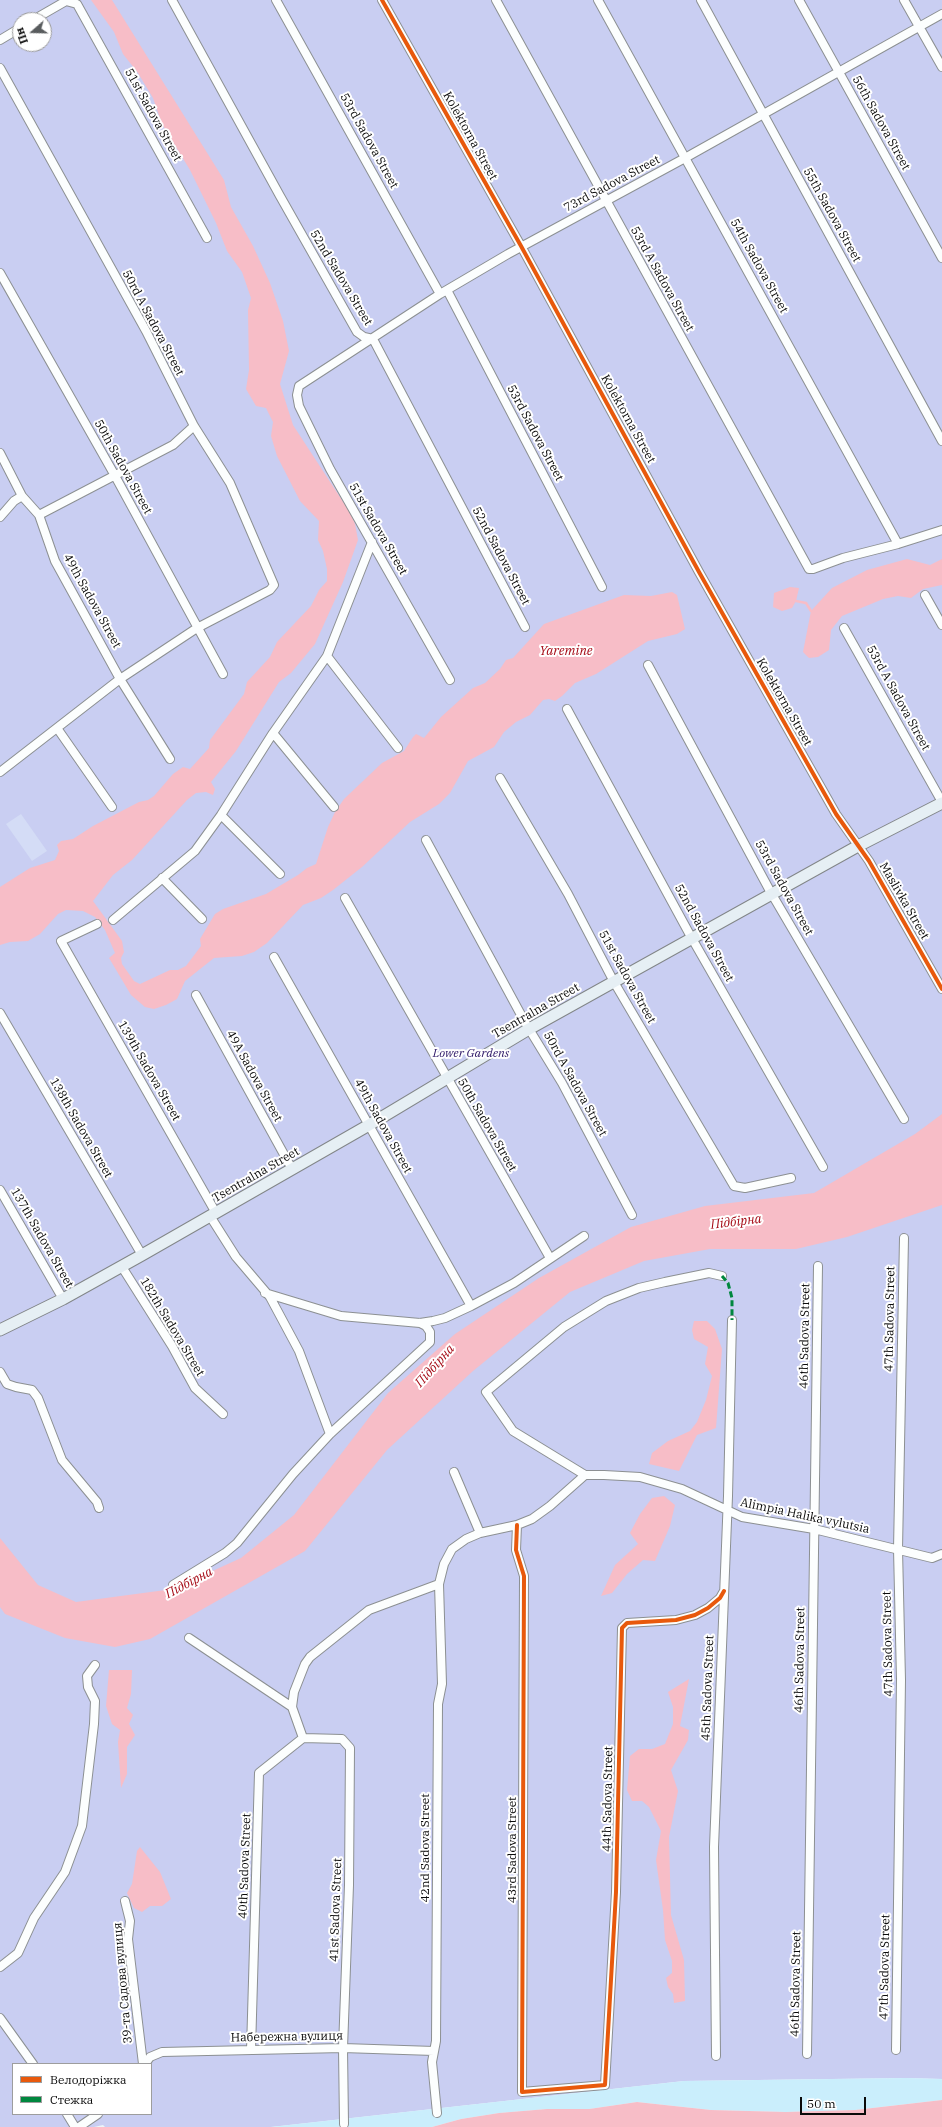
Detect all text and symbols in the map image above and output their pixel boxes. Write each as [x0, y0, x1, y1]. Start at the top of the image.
north arrow [12, 12, 52, 52]
text: Пн [12, 26, 31, 46]
street label: 51st Sadova Street [121, 66, 185, 164]
street label: 56th Sadova Street [849, 73, 913, 173]
street label: Kolektorna Street [440, 89, 500, 183]
street label: 53rd Sadova Street [337, 91, 401, 191]
street label: 73rd Sadova Street [562, 153, 662, 215]
street label: 55th Sadova Street [800, 165, 864, 265]
street label: 54th Sadova Street [727, 216, 791, 316]
street label: 53rd A Sadova Street [627, 224, 697, 334]
street label: 52nd Sadova Street [307, 228, 375, 328]
street label: 50rd A Sadova Street [119, 268, 187, 378]
street label: Kolektorna Street [598, 372, 658, 466]
street label: 53rd Sadova Street [504, 383, 566, 483]
street label: 50th Sadova Street [91, 417, 155, 517]
street label: 51st Sadova Street [346, 480, 410, 578]
street label: 52nd Sadova Street [469, 505, 533, 607]
street label: 49th Sadova Street [60, 551, 124, 651]
water label: Yaremine [539, 643, 593, 659]
street label: 53rd A Sadova Street [863, 643, 933, 753]
street label: Kolektorna Street [753, 656, 815, 748]
street label: 53rd Sadova Street [752, 838, 816, 938]
street label: Maslivka Street [876, 860, 932, 942]
street label: 52nd Sadova Street [671, 882, 737, 984]
street label: 51st Sadova Street [595, 928, 659, 1026]
street label: Tsentralna Street [490, 980, 582, 1042]
street label: 139th Sadova Street [115, 1018, 183, 1124]
street label: 49A Sadova Street [223, 1028, 285, 1124]
street label: 50rd A Sadova Street [540, 1029, 610, 1139]
park label: Lower Gardens [433, 1047, 509, 1061]
street label: 138th Sadova Street [47, 1075, 115, 1181]
street label: 49th Sadova Street [351, 1076, 415, 1176]
street label: 50th Sadova Street [454, 1076, 520, 1174]
street label: Tsentralna Street [210, 1144, 302, 1206]
street label: 137th Sadova Street [8, 1185, 76, 1291]
water label: Підбірна [709, 1211, 763, 1233]
street label: 47th Sadova Street [882, 1266, 898, 1372]
street label: 182th Sadova Street [137, 1275, 207, 1379]
street label: 46th Sadova Street [797, 1283, 813, 1389]
water label: Підбірна [412, 1342, 458, 1390]
street label: Alimpia Halika vylutsia [739, 1495, 871, 1537]
water label: Підбірна [163, 1564, 215, 1602]
street label: 47th Sadova Street [880, 1591, 896, 1697]
street label: 46th Sadova Street [792, 1607, 808, 1713]
street label: 45th Sadova Street [699, 1635, 717, 1741]
street label: 44th Sadova Street [600, 1746, 616, 1852]
street label: 42nd Sadova Street [419, 1794, 433, 1902]
street label: 43rd Sadova Street [506, 1797, 520, 1903]
street label: 40th Sadova Street [236, 1813, 254, 1919]
street label: 41st Sadova Street [327, 1858, 345, 1962]
street label: 47th Sadova Street [877, 1914, 893, 2020]
street label: 39-та Садова вулиця [111, 1922, 135, 2044]
street label: 46th Sadova Street [788, 1931, 804, 2037]
street label: Набережна вулиця [231, 2029, 343, 2045]
legend [12, 2063, 152, 2115]
text: Велодоріжка [50, 2072, 126, 2087]
scale bar [802, 2089, 868, 2115]
text: Стежка [50, 2092, 93, 2107]
text: 50 m [807, 2096, 836, 2111]

